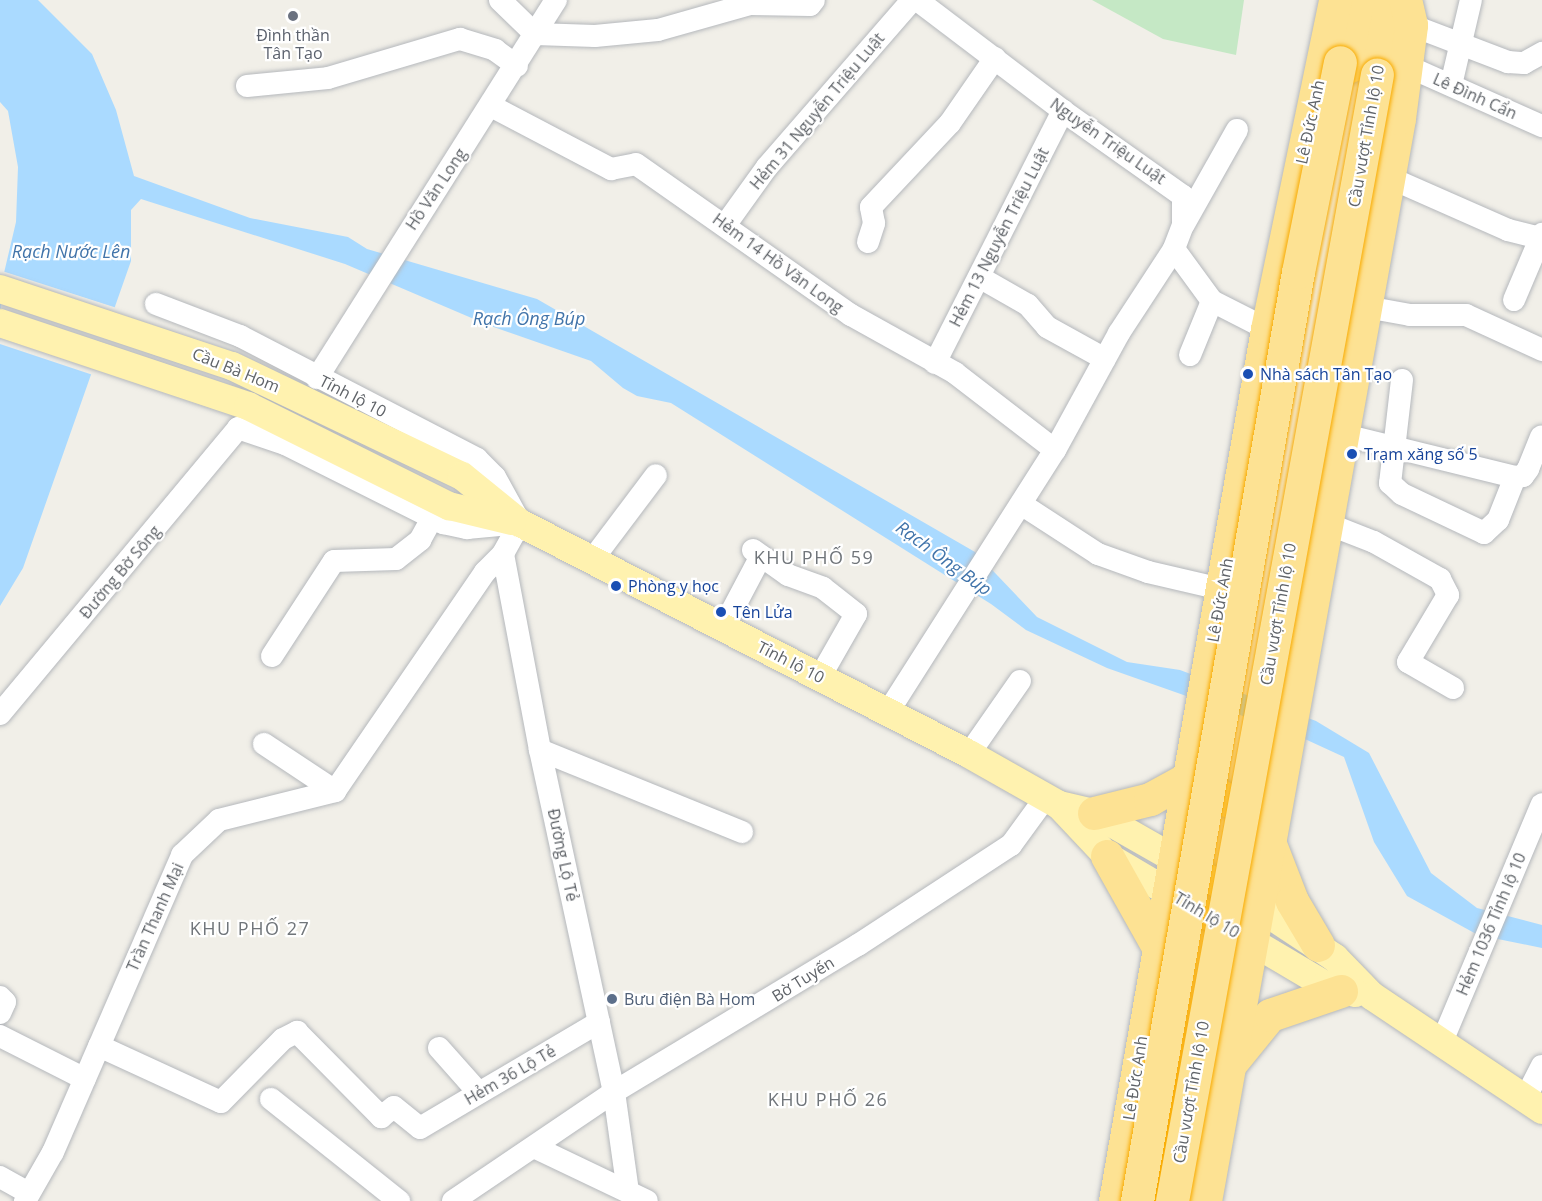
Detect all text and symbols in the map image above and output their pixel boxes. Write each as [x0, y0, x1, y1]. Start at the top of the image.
marker: Đình thần Tân Tạo [286, 9, 300, 23]
place label: Đình thần Tân Tạo [256, 25, 330, 63]
street label: Hẻm 31 Nguyễn Triệu Luật [746, 29, 888, 193]
street label: Cầu vượt Tỉnh lộ 10 [1344, 63, 1388, 209]
street label: Lê Đình Cẩn [1430, 69, 1520, 123]
street label: Lê Đức Anh [1292, 78, 1328, 166]
street label: Nguyễn Triệu Luật [1047, 94, 1169, 188]
street label: Hồ Văn Long [402, 144, 470, 234]
street label: Hẻm 13 Nguyễn Triệu Luật [945, 144, 1053, 330]
street label: Hẻm 14 Hồ Văn Long [709, 209, 847, 317]
water label: Rạch Nước Lên [12, 240, 130, 262]
water label: Rạch Ông Búp [473, 307, 585, 329]
street label: Cầu Bà Hom [189, 344, 283, 396]
place label: Nhà sách Tân Tạo [1260, 364, 1392, 384]
marker: Nhà sách Tân Tạo [1241, 367, 1255, 381]
street label: Tỉnh lộ 10 [316, 371, 390, 421]
place label: Trạm xăng số 5 [1364, 444, 1478, 464]
marker: Trạm xăng số 5 [1345, 447, 1359, 461]
water label: Rạch Ông Búp [892, 516, 996, 600]
street label: Đường Bờ Sông [75, 521, 165, 623]
street label: Cầu vượt Tỉnh lộ 10 [1256, 541, 1300, 687]
district label: KHU PHỐ 59 [754, 546, 874, 568]
street label: Lê Đức Anh [1203, 556, 1237, 644]
place label: Phòng y học [628, 576, 719, 596]
marker: Phòng y học [609, 579, 623, 593]
place label: Tên Lửa [733, 602, 793, 622]
marker: Tên Lửa [714, 605, 728, 619]
street label: Tỉnh lộ 10 [754, 637, 828, 687]
street label: Đường Lộ Tẻ [544, 807, 582, 903]
street label: Hẻm 1036 Tỉnh lộ 10 [1452, 850, 1530, 998]
street label: Trần Thanh Mại [122, 860, 188, 974]
street label: Tỉnh lộ 10 [1171, 888, 1243, 942]
district label: KHU PHỐ 27 [190, 917, 310, 939]
street label: Bờ Tuyến [768, 952, 838, 1006]
place label: Bưu điện Bà Hom [624, 989, 755, 1009]
marker: Bưu điện Bà Hom [605, 992, 619, 1006]
street label: Cầu vượt Tỉnh lộ 10 [1169, 1019, 1213, 1165]
street label: Lê Đức Anh [1119, 1034, 1151, 1122]
street label: Hẻm 36 Lộ Tẻ [461, 1041, 559, 1109]
district label: KHU PHỐ 26 [768, 1088, 888, 1110]

